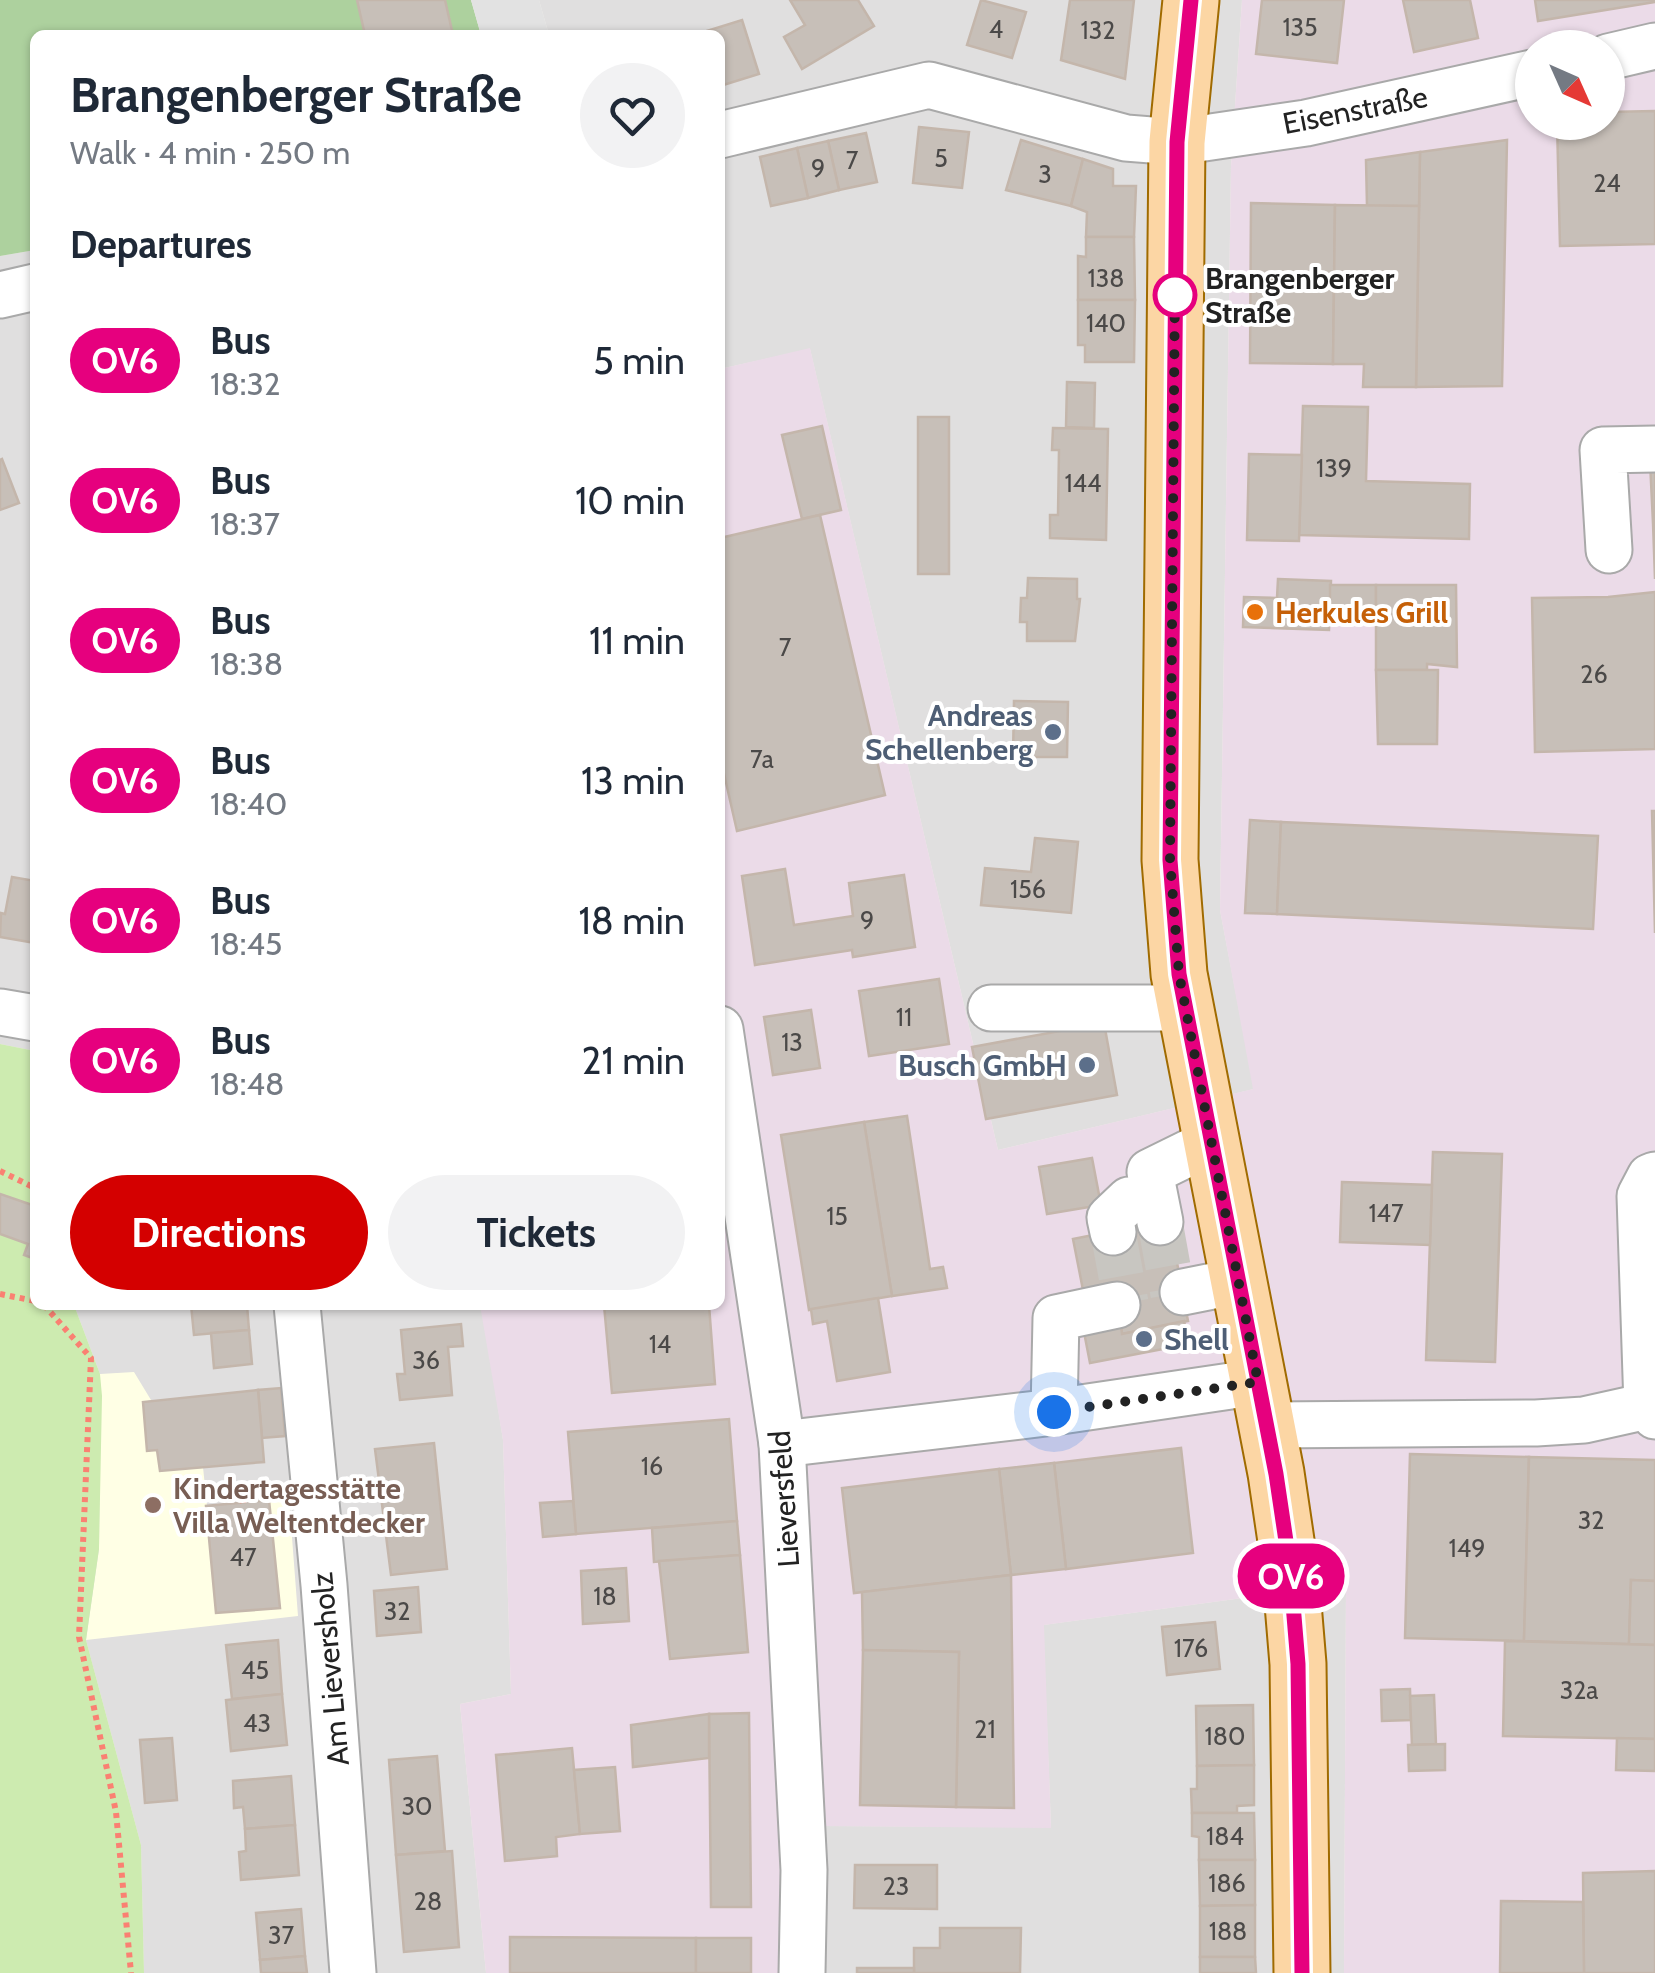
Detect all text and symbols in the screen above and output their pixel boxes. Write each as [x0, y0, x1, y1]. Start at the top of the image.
house number: 135 [1282, 12, 1318, 42]
house number: 4 [989, 14, 1003, 44]
house number: 132 [1081, 15, 1115, 45]
north arrow [1515, 30, 1625, 140]
map controls [1515, 30, 1625, 140]
button: heart [580, 63, 685, 168]
text: Brangenberger Straße [70, 66, 522, 124]
street label: Eisenstraße [1279, 78, 1431, 142]
text: Walk · 4 min · 250 m [70, 133, 350, 172]
house number: 5 [934, 143, 948, 173]
house number: 7 [846, 145, 859, 175]
house number: 9 [811, 153, 825, 183]
house number: 3 [1038, 159, 1052, 189]
house number: 24 [1593, 168, 1621, 198]
text: Departures [70, 221, 252, 268]
place label: Brangenberger Straße [1205, 260, 1394, 331]
house number: 138 [1088, 263, 1124, 293]
marker: Brangenberger Straße [1154, 274, 1196, 316]
house number: 140 [1086, 308, 1126, 338]
text: Bus [210, 317, 271, 364]
text: 5 min [593, 337, 685, 384]
text: OV6 [92, 339, 158, 382]
text: 18:32 [210, 364, 281, 403]
house number: 139 [1316, 453, 1352, 483]
text: Bus [210, 457, 271, 504]
house number: 144 [1064, 468, 1102, 498]
text: 10 min [575, 477, 685, 524]
text: OV6 [92, 479, 158, 522]
text: 18:37 [210, 504, 280, 543]
place label: Herkules Grill [1275, 594, 1448, 631]
text: Bus [210, 597, 271, 644]
marker: Herkules Grill [1244, 601, 1266, 623]
text: 11 min [589, 617, 685, 664]
text: OV6 [92, 619, 158, 662]
house number: 7 [779, 632, 792, 662]
text: 18:38 [210, 644, 283, 683]
house number: 26 [1580, 659, 1608, 689]
place label: Andreas Schellenberg [865, 697, 1033, 768]
marker: Andreas Schellenberg [1042, 721, 1064, 743]
text: Bus [210, 737, 271, 784]
house number: 7a [750, 744, 774, 774]
text: 13 min [581, 757, 685, 804]
text: OV6 [92, 759, 158, 802]
text: 18:40 [210, 784, 287, 823]
house number: 156 [1010, 874, 1046, 904]
text: Bus [210, 877, 271, 924]
text: 18 min [578, 897, 685, 944]
text: OV6 [92, 899, 158, 942]
house number: 9 [860, 905, 874, 935]
text: 18:45 [210, 924, 282, 963]
house number: 11 [896, 1002, 912, 1032]
text: Bus [210, 1017, 271, 1064]
house number: 13 [781, 1027, 803, 1057]
text: 21 min [582, 1037, 685, 1084]
text: OV6 [92, 1039, 158, 1082]
place label: Busch GmbH [898, 1047, 1067, 1084]
marker: Busch GmbH [1076, 1054, 1098, 1076]
text: 18:48 [210, 1064, 284, 1103]
button: Directions [70, 1175, 368, 1290]
button: Tickets [388, 1175, 685, 1290]
house number: 147 [1368, 1198, 1404, 1228]
house number: 15 [826, 1201, 848, 1231]
place label: Shell [1164, 1321, 1229, 1358]
marker: Shell [1133, 1328, 1155, 1350]
house number: 14 [649, 1329, 671, 1359]
house number: 36 [412, 1345, 440, 1375]
your location [1029, 1387, 1079, 1437]
street label: Lieversfeld [761, 1429, 807, 1569]
house number: 16 [641, 1451, 663, 1481]
place label: Kindertagesstätte Villa Weltentdecker [173, 1470, 425, 1541]
marker: Kindertagesstätte Villa Weltentdecker [142, 1494, 164, 1516]
house number: 32 [1578, 1505, 1604, 1535]
house number: 149 [1449, 1533, 1485, 1563]
house number: 47 [229, 1542, 257, 1572]
line badge: OV6 [1234, 1544, 1348, 1608]
text: OV6 [1258, 1555, 1324, 1598]
street label: Am Lieversholz [303, 1571, 357, 1767]
house number: 18 [593, 1581, 617, 1611]
house number: 32 [384, 1596, 410, 1626]
house number: 176 [1174, 1633, 1208, 1663]
house number: 45 [241, 1655, 269, 1685]
house number: 32a [1560, 1675, 1598, 1705]
house number: 43 [243, 1708, 271, 1738]
house number: 21 [974, 1714, 996, 1744]
house number: 180 [1205, 1721, 1245, 1751]
house number: 30 [402, 1791, 432, 1821]
house number: 184 [1206, 1821, 1244, 1851]
house number: 186 [1208, 1868, 1246, 1898]
house number: 23 [883, 1871, 909, 1901]
house number: 28 [414, 1886, 442, 1916]
house number: 188 [1209, 1916, 1247, 1946]
house number: 37 [268, 1920, 294, 1950]

